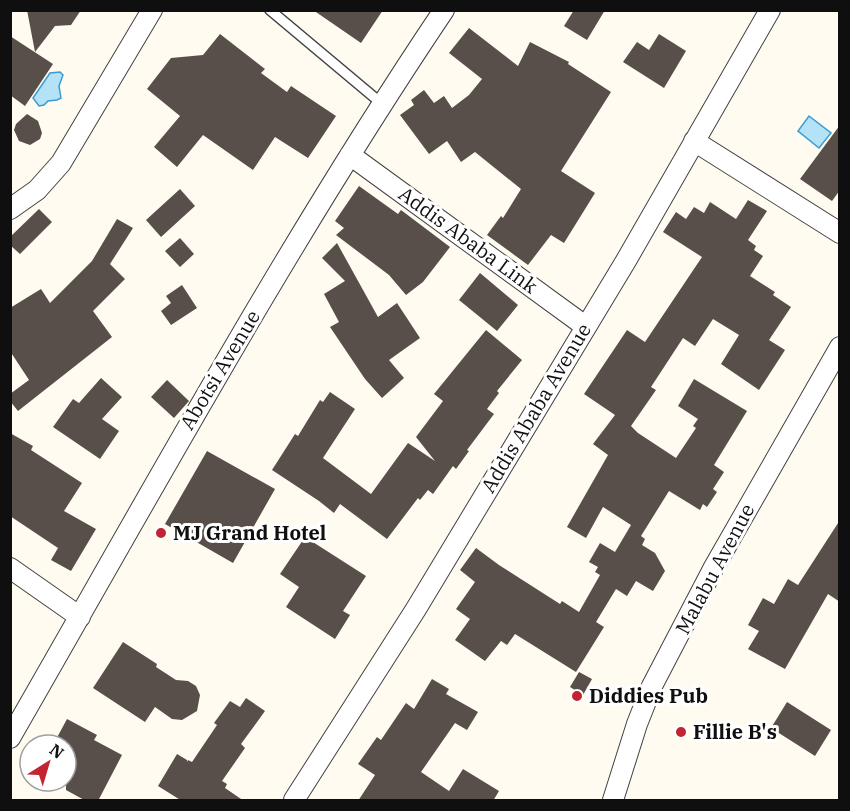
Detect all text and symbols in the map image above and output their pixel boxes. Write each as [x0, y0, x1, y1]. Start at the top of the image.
street label: Addis Ababa Link [393, 180, 543, 299]
street label: Abotsi Avenue [173, 305, 266, 435]
street label: Addis Ababa Avenue [474, 318, 597, 498]
street label: Malabu Avenue [669, 499, 760, 639]
place label: MJ Grand Hotel [173, 519, 326, 546]
marker: MJ Grand Hotel [154, 526, 168, 540]
place label: Diddies Pub [589, 682, 708, 709]
marker: Diddies Pub [570, 689, 584, 703]
place label: Fillie B's [693, 718, 777, 745]
marker: Fillie B's [674, 725, 688, 739]
north arrow [18, 733, 78, 793]
text: N [46, 739, 68, 763]

